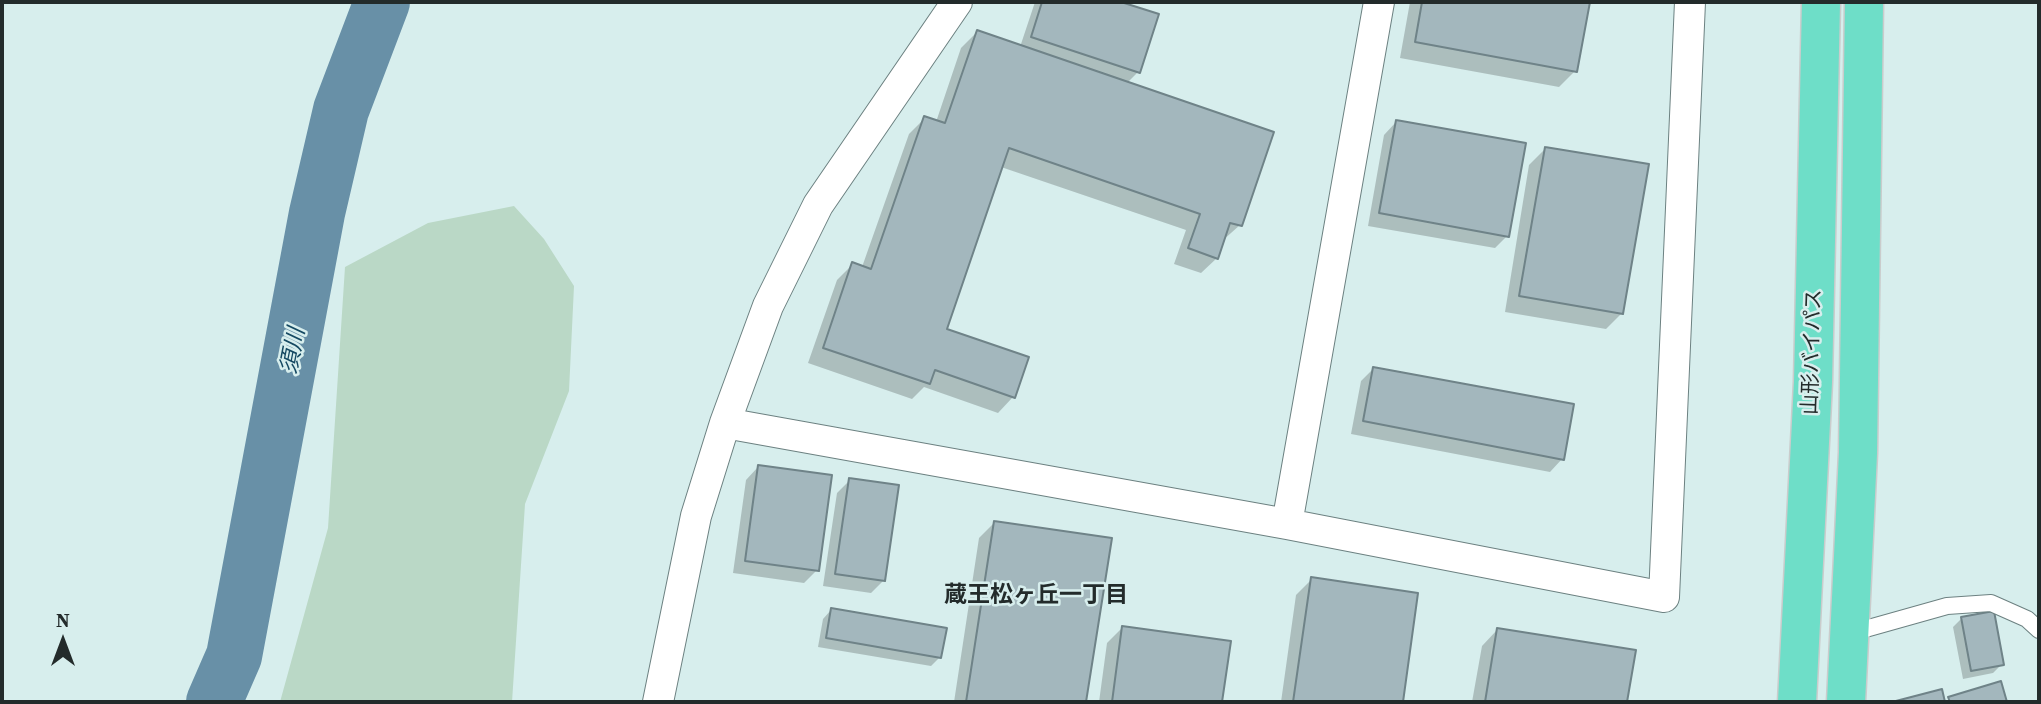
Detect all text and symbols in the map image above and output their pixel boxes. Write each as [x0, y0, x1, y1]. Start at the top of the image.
street label: 山形バイパス [1798, 289, 1828, 415]
water label: 須川 [276, 326, 312, 376]
district label: 蔵王松ヶ丘一丁目 [944, 582, 1128, 610]
north arrow [28, 606, 98, 676]
text: N [56, 607, 70, 633]

